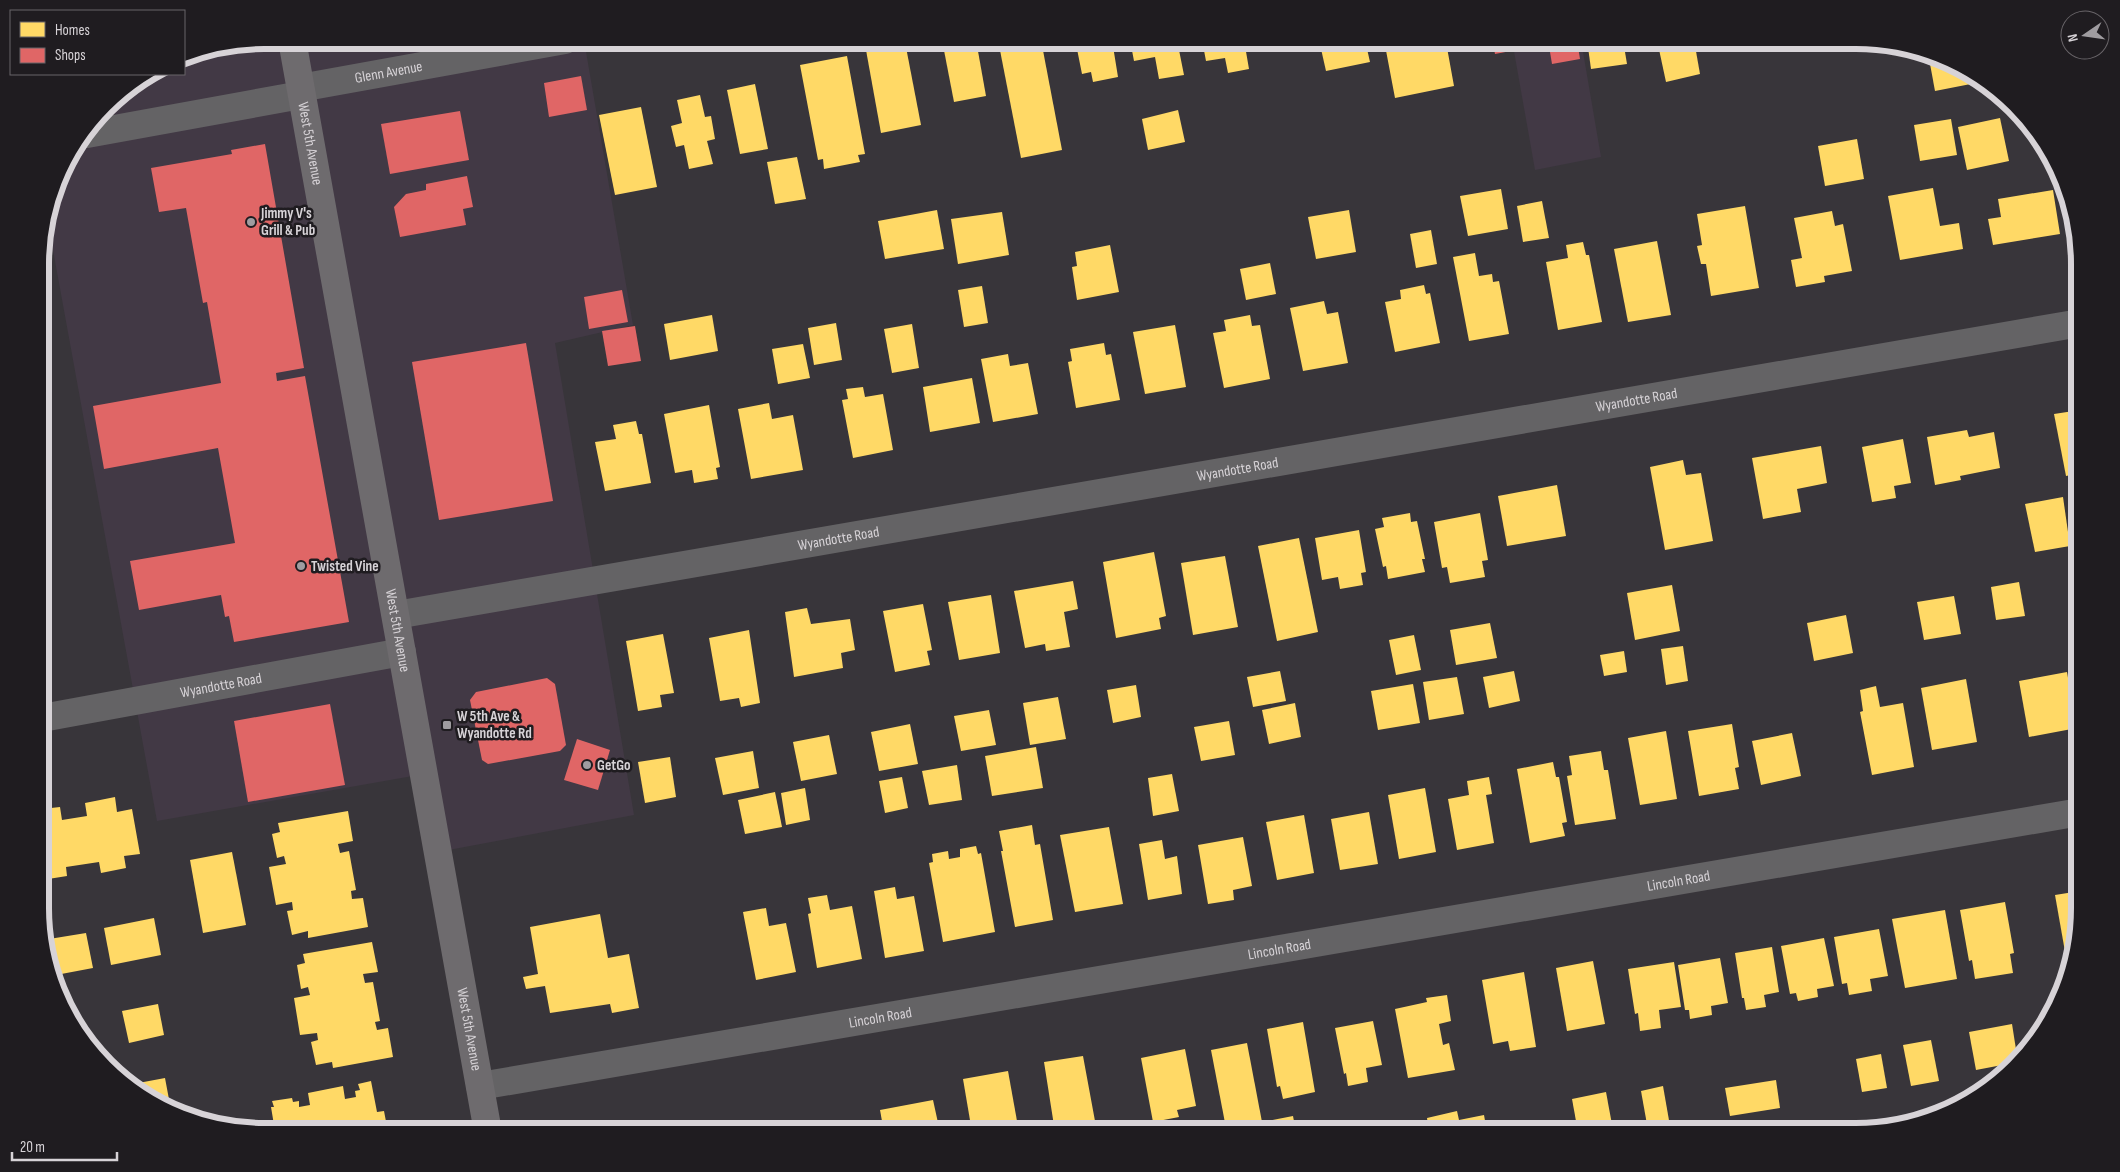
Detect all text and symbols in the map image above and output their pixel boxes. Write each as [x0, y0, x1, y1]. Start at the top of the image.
legend [10, 10, 185, 75]
north arrow [2060, 10, 2110, 60]
text: Homes [55, 21, 90, 40]
text: N [2064, 32, 2082, 43]
text: Shops [55, 46, 86, 65]
street label: Glenn Avenue [353, 57, 424, 87]
street label: West 5th Avenue [294, 100, 327, 186]
place label: Jimmy V's Grill & Pub [260, 204, 315, 240]
marker: Jimmy V's Grill & Pub [245, 216, 257, 228]
street label: Wyandotte Road [1594, 384, 1679, 416]
street label: Wyandotte Road [1195, 453, 1280, 485]
street label: Wyandotte Road [796, 522, 881, 555]
place label: Twisted Vine [311, 557, 379, 576]
marker: Twisted Vine [295, 560, 307, 572]
street label: West 5th Avenue [381, 588, 415, 674]
street label: Wyandotte Road [179, 668, 263, 702]
place label: W 5th Ave & Wyandotte Rd [457, 707, 532, 743]
marker: W 5th Ave & Wyandotte Rd [441, 719, 453, 731]
place label: GetGo [597, 756, 631, 775]
marker: GetGo [581, 759, 593, 771]
street label: Lincoln Road [1646, 866, 1712, 895]
street label: Lincoln Road [1246, 934, 1312, 964]
street label: West 5th Avenue [453, 986, 486, 1072]
street label: Lincoln Road [847, 1003, 913, 1032]
scale bar [12, 1130, 118, 1162]
text: 20 m [20, 1138, 45, 1157]

